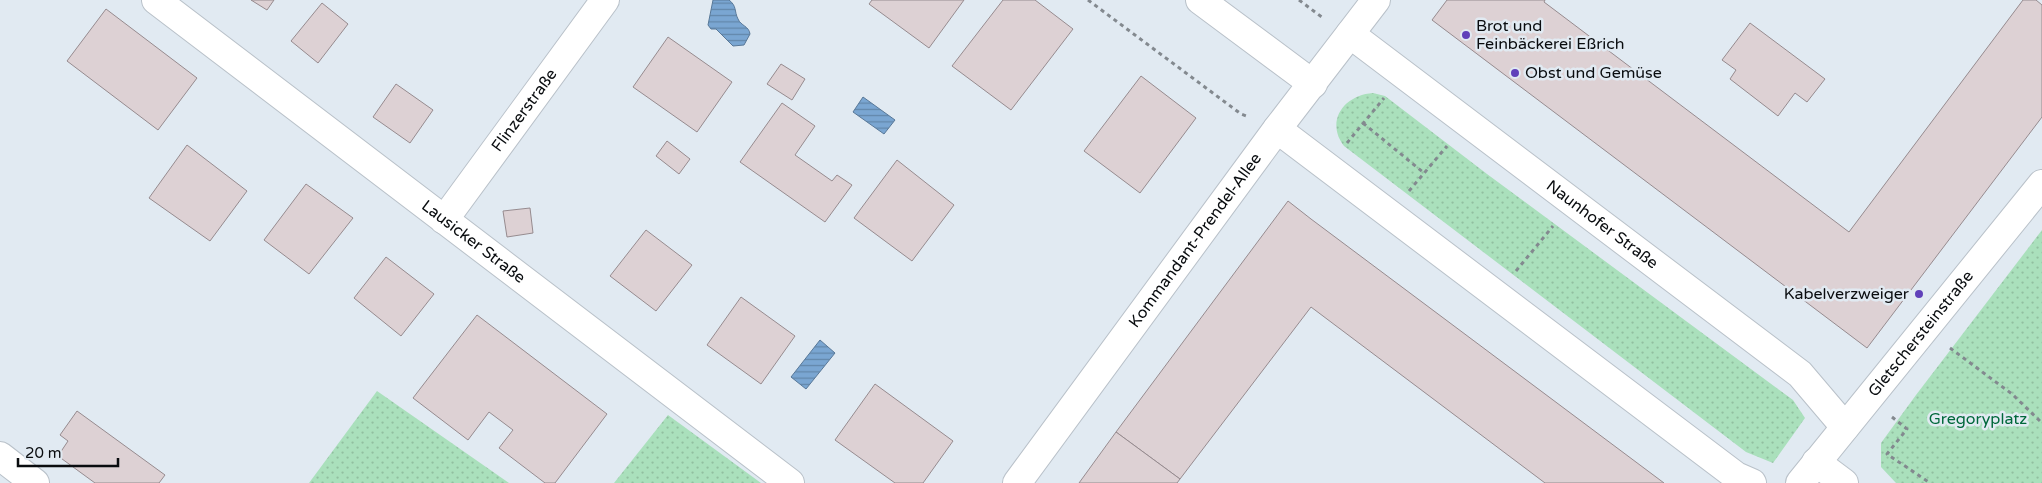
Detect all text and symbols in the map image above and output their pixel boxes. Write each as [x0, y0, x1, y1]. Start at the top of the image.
place label: Brot und Feinbäckerei Eßrich [1476, 16, 1625, 54]
marker: Brot und Feinbäckerei Eßrich [1460, 29, 1472, 41]
place label: Obst und Gemüse [1525, 63, 1662, 83]
street label: Flinzerstraße [487, 65, 561, 156]
marker: Obst und Gemüse [1509, 67, 1521, 79]
street label: Kommandant-Prendel-Allee [1124, 149, 1266, 332]
street label: Naunhofer Straße [1542, 176, 1662, 273]
street label: Lausicker Straße [417, 196, 529, 288]
street label: Gletschersteinstraße [1864, 267, 1978, 401]
place label: Kabelverzweiger [1784, 284, 1910, 304]
marker: Kabelverzweiger [1913, 288, 1925, 300]
park label: Gregoryplatz [1929, 409, 2027, 429]
scale bar [18, 436, 118, 468]
text: 20 m [25, 444, 62, 462]

